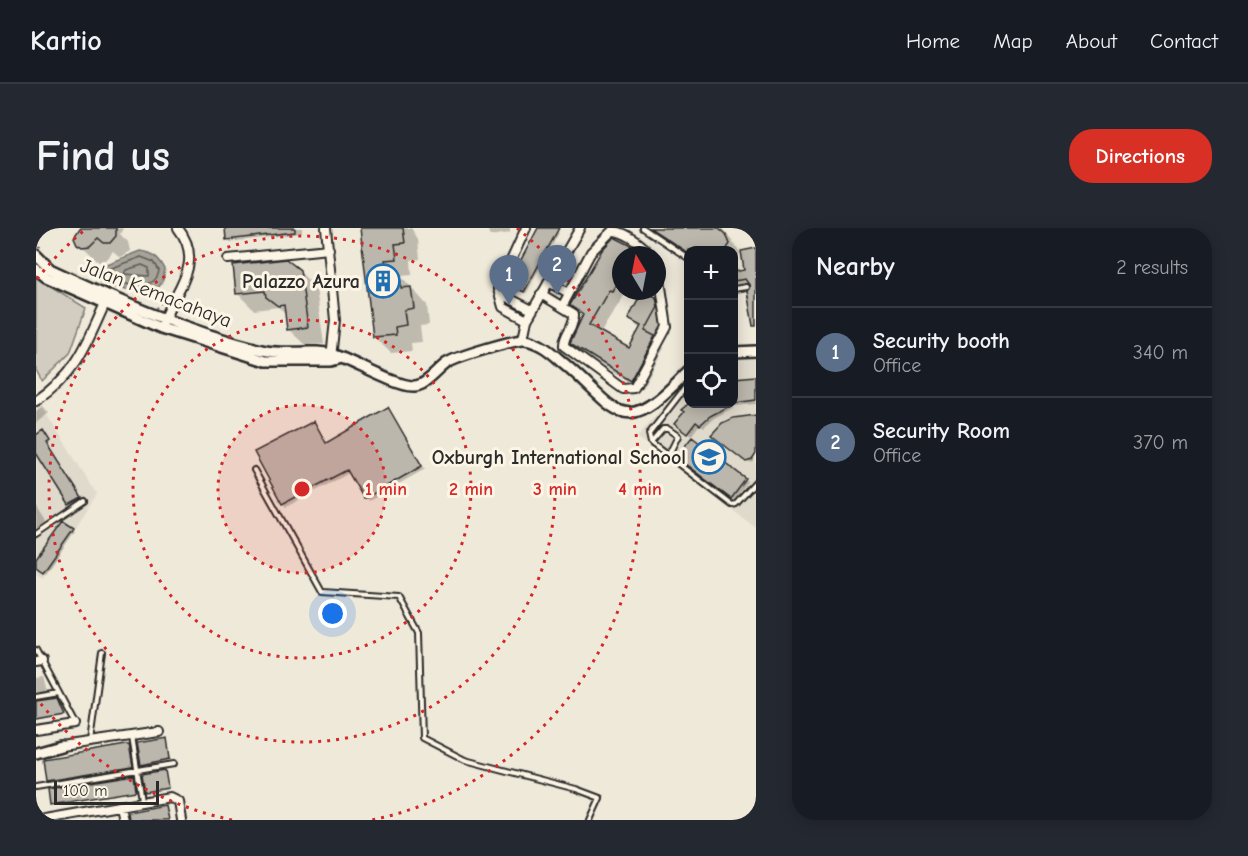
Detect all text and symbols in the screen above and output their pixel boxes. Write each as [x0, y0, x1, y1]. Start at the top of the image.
text: Kartio [30, 25, 102, 57]
text: Home [906, 29, 960, 53]
text: Map [993, 29, 1033, 53]
text: About [1066, 29, 1117, 53]
text: Contact [1150, 29, 1218, 53]
button: Directions [1069, 129, 1212, 183]
text: Find us [36, 132, 170, 181]
pin: 2 [538, 245, 576, 295]
north arrow [612, 246, 666, 300]
map controls [684, 246, 738, 408]
button: + [684, 246, 738, 300]
text: Nearby [816, 252, 895, 282]
street label: Jalan Kemacahaya [77, 254, 235, 332]
pin: 1 [490, 256, 528, 305]
text: 2 results [1116, 256, 1188, 279]
building icon: Palazzo Azura [365, 263, 401, 299]
place label: Palazzo Azura [242, 270, 360, 293]
button: − [684, 300, 738, 354]
text: Security booth [873, 328, 1010, 354]
text: 1 [832, 341, 839, 364]
text: 340 m [1133, 341, 1188, 364]
button: locate [684, 354, 738, 408]
text: Office [873, 354, 921, 377]
text: Security Room [873, 418, 1010, 444]
text: 2 [831, 431, 840, 454]
text: 370 m [1133, 431, 1188, 454]
school or university icon: Oxburgh International School [691, 439, 727, 475]
text: Office [873, 444, 921, 467]
place label: Oxburgh International School [432, 446, 686, 469]
centre of rings [292, 479, 312, 499]
text: 1 min [365, 479, 407, 500]
text: 2 min [449, 479, 493, 500]
text: 3 min [533, 479, 577, 500]
text: 4 min [618, 479, 662, 500]
your location [318, 599, 347, 628]
scale bar [54, 778, 159, 806]
text: 100 m [63, 782, 107, 800]

